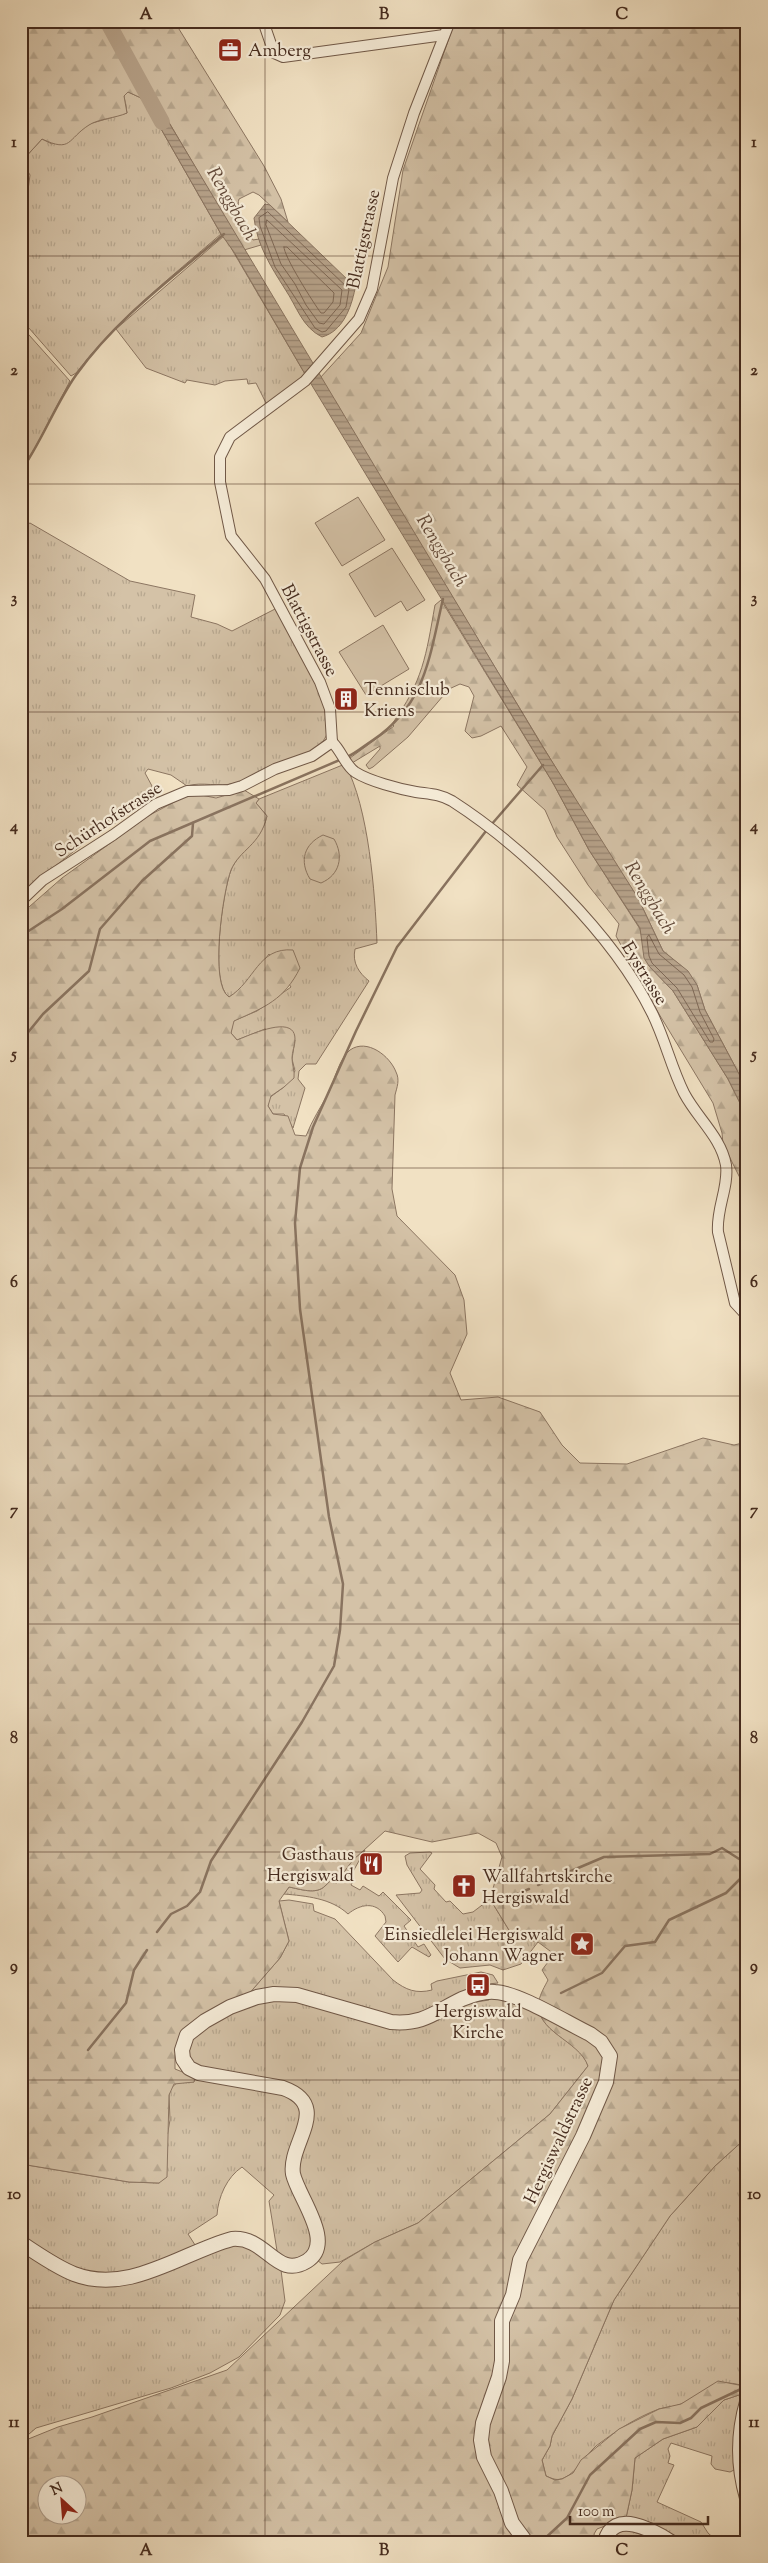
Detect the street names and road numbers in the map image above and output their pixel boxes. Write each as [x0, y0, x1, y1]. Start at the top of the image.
street label: Blattigstrasse [342, 187, 388, 292]
street label: Blattigstrasse [273, 580, 343, 682]
street label: Schürhofstrasse [50, 776, 168, 865]
street label: Eystrasse [614, 937, 673, 1011]
street label: Hergiswaldstrasse [519, 2073, 601, 2209]

